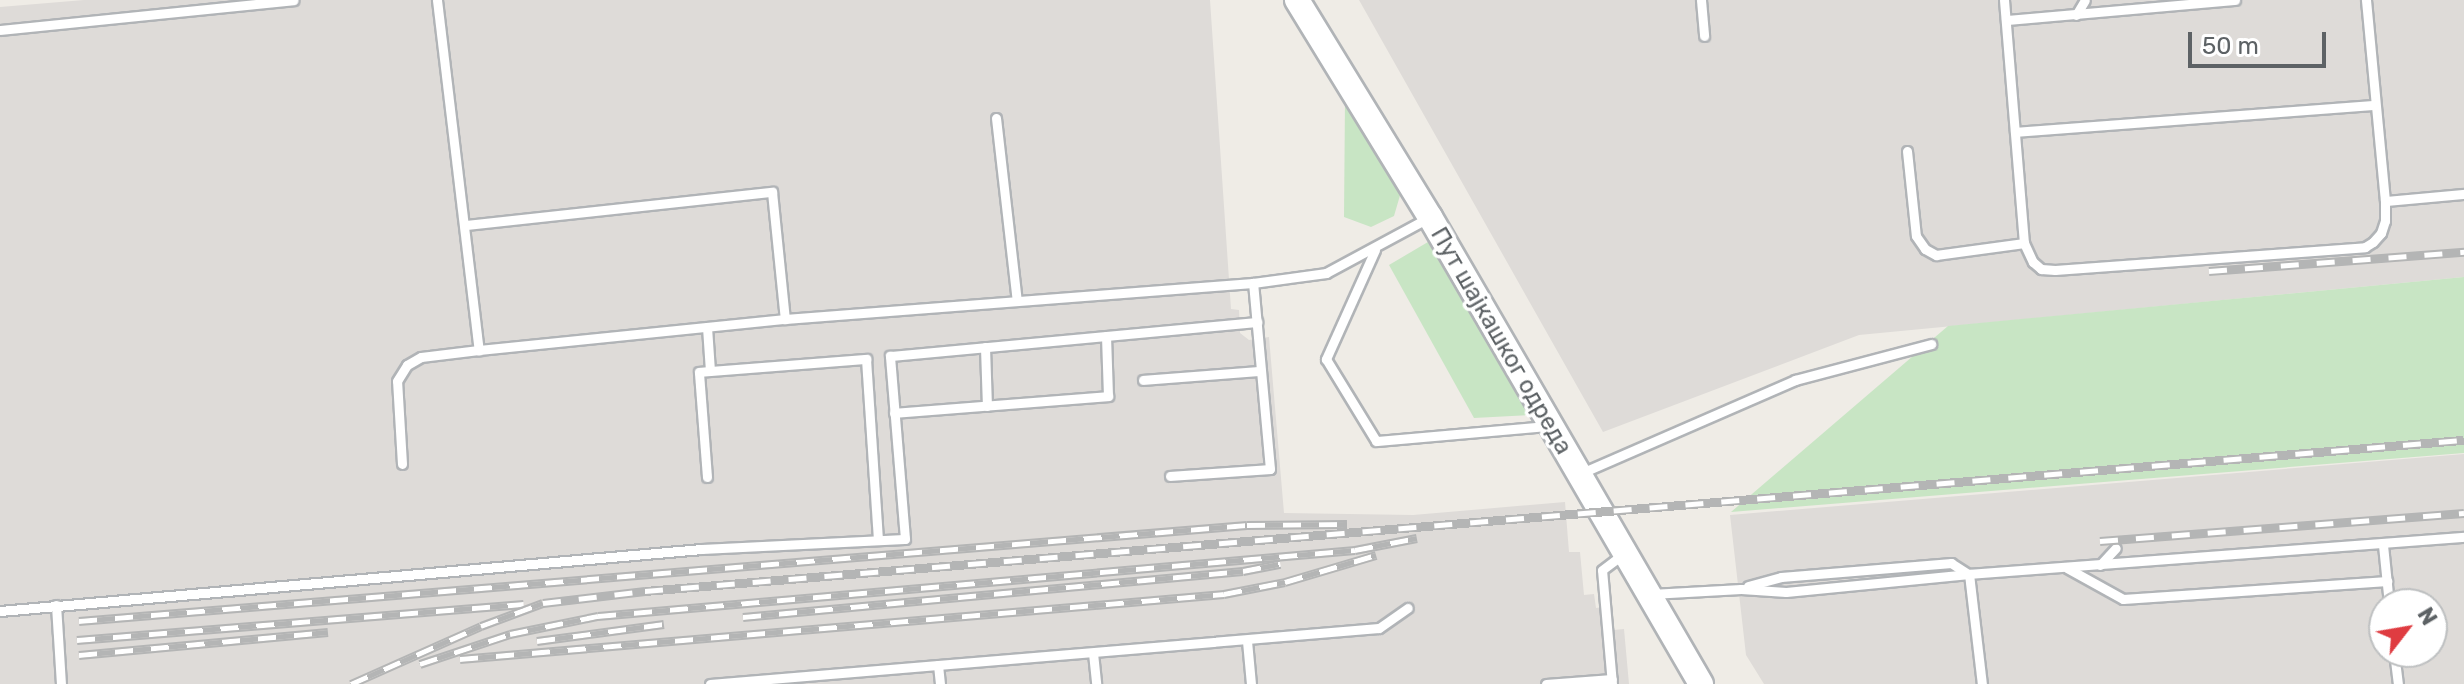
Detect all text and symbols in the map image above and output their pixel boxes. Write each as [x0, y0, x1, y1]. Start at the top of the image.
scale bar [2192, 16, 2330, 66]
text: 50 m [2202, 32, 2259, 60]
street label: Пут шајкашког одреда [1424, 222, 1578, 460]
north arrow [2368, 588, 2448, 668]
text: N [2412, 603, 2443, 630]

